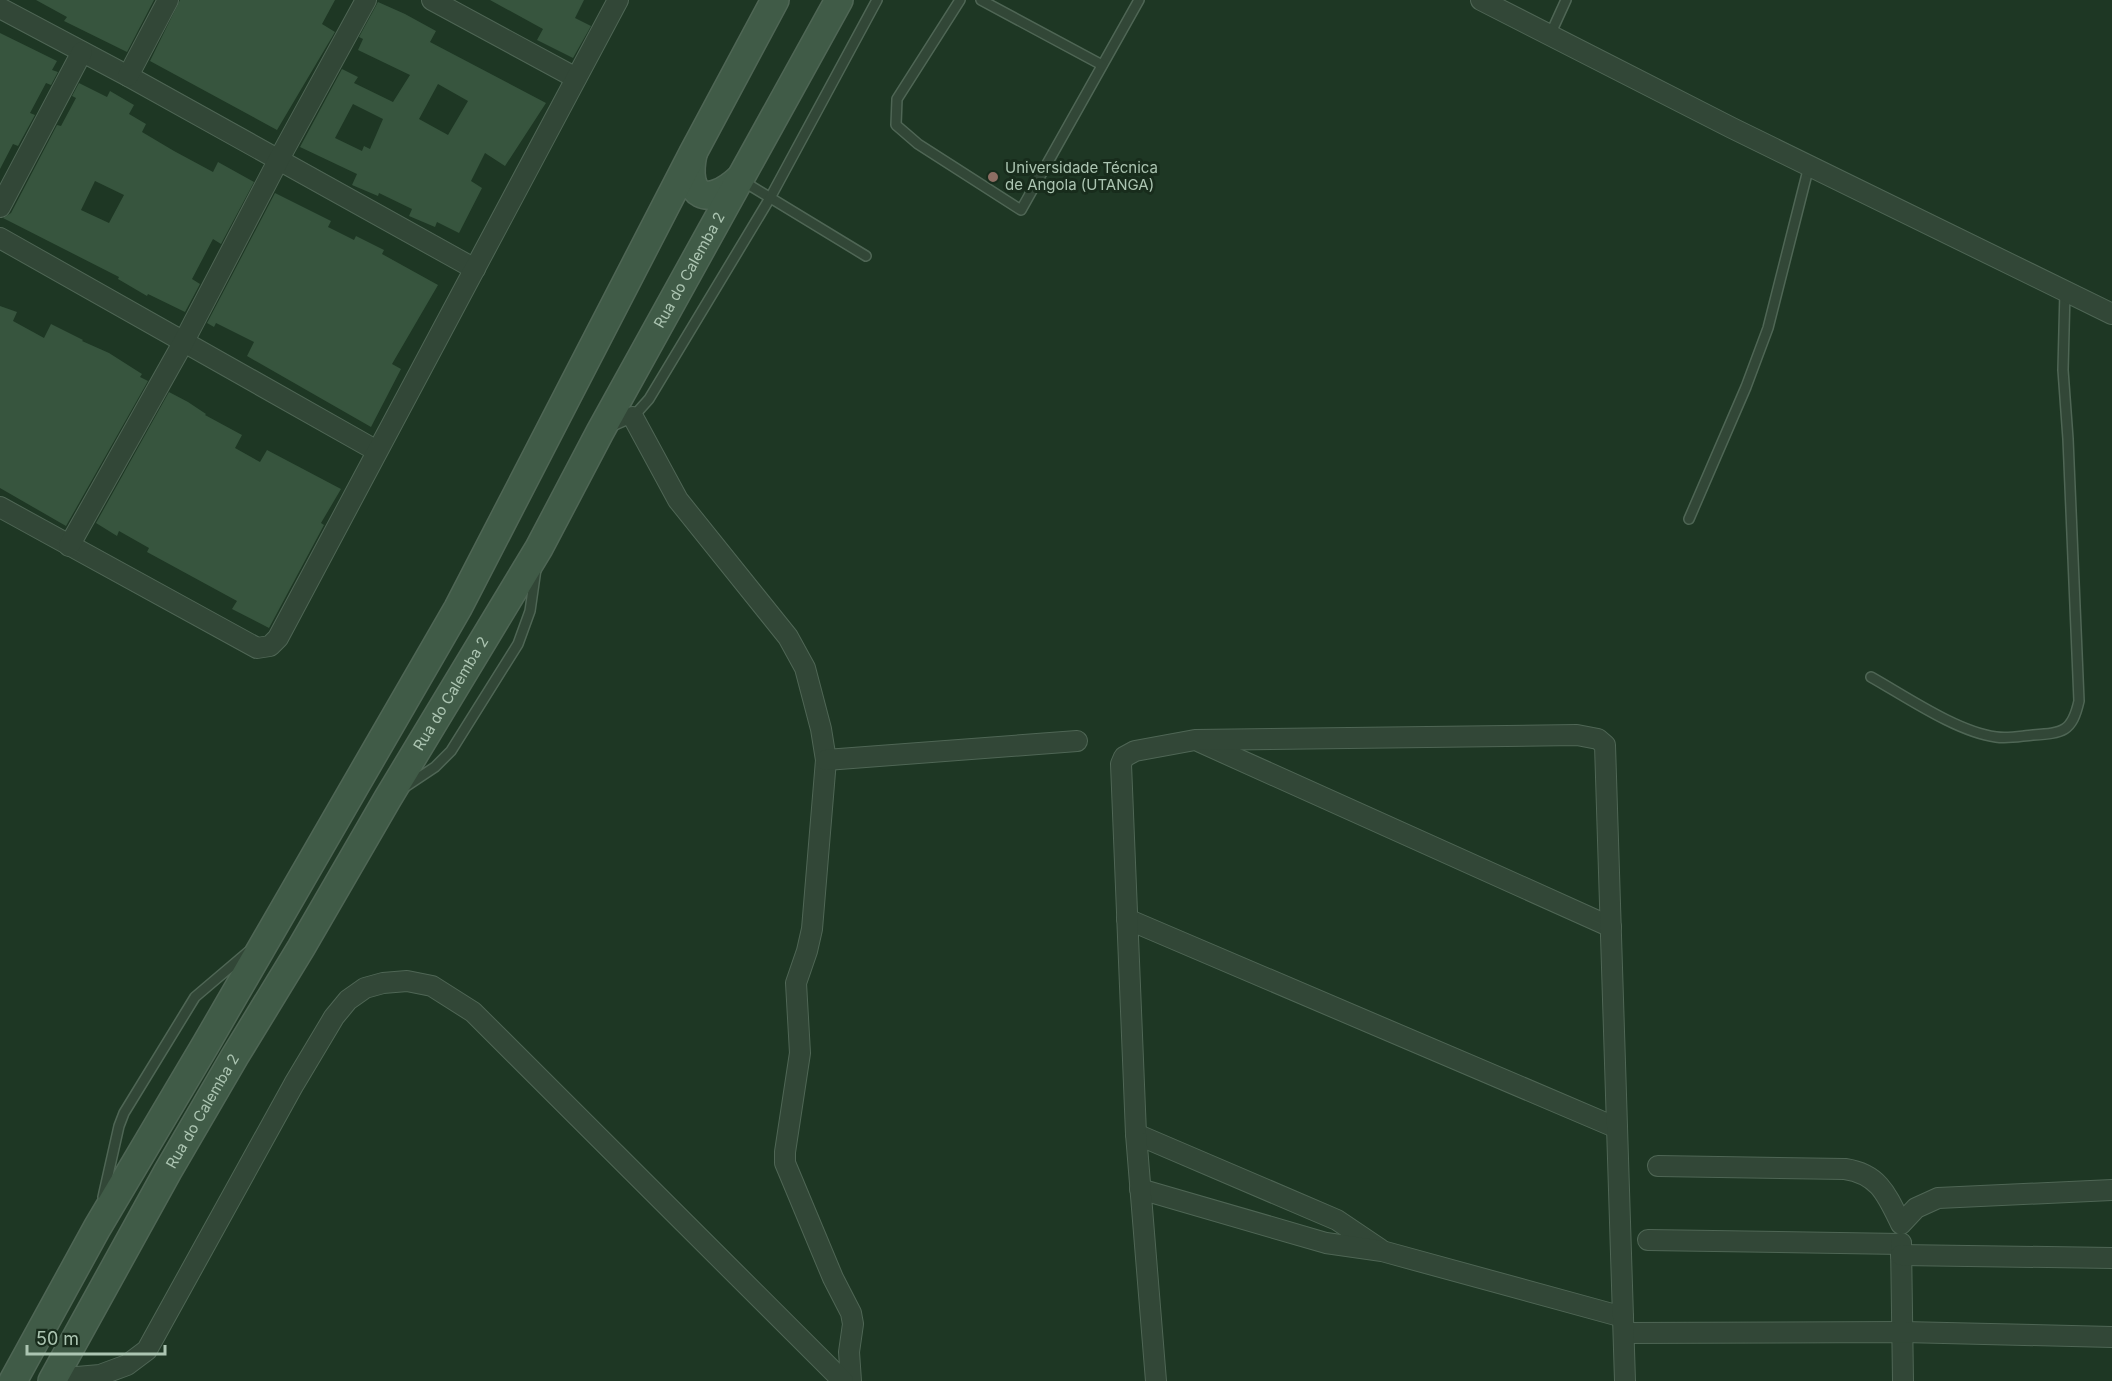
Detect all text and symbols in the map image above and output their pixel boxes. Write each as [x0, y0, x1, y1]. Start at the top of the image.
place label: Universidade Técnica de Angola (UTANGA) [1005, 158, 1158, 194]
marker: Universidade Técnica de Angola (UTANGA) [986, 170, 1000, 184]
street label: Rua do Calemba 2 [649, 209, 729, 331]
street label: Rua do Calemba 2 [409, 633, 492, 754]
street label: Rua do Calemba 2 [161, 1050, 243, 1172]
scale bar [27, 1318, 165, 1356]
text: 50 m [36, 1328, 79, 1349]

